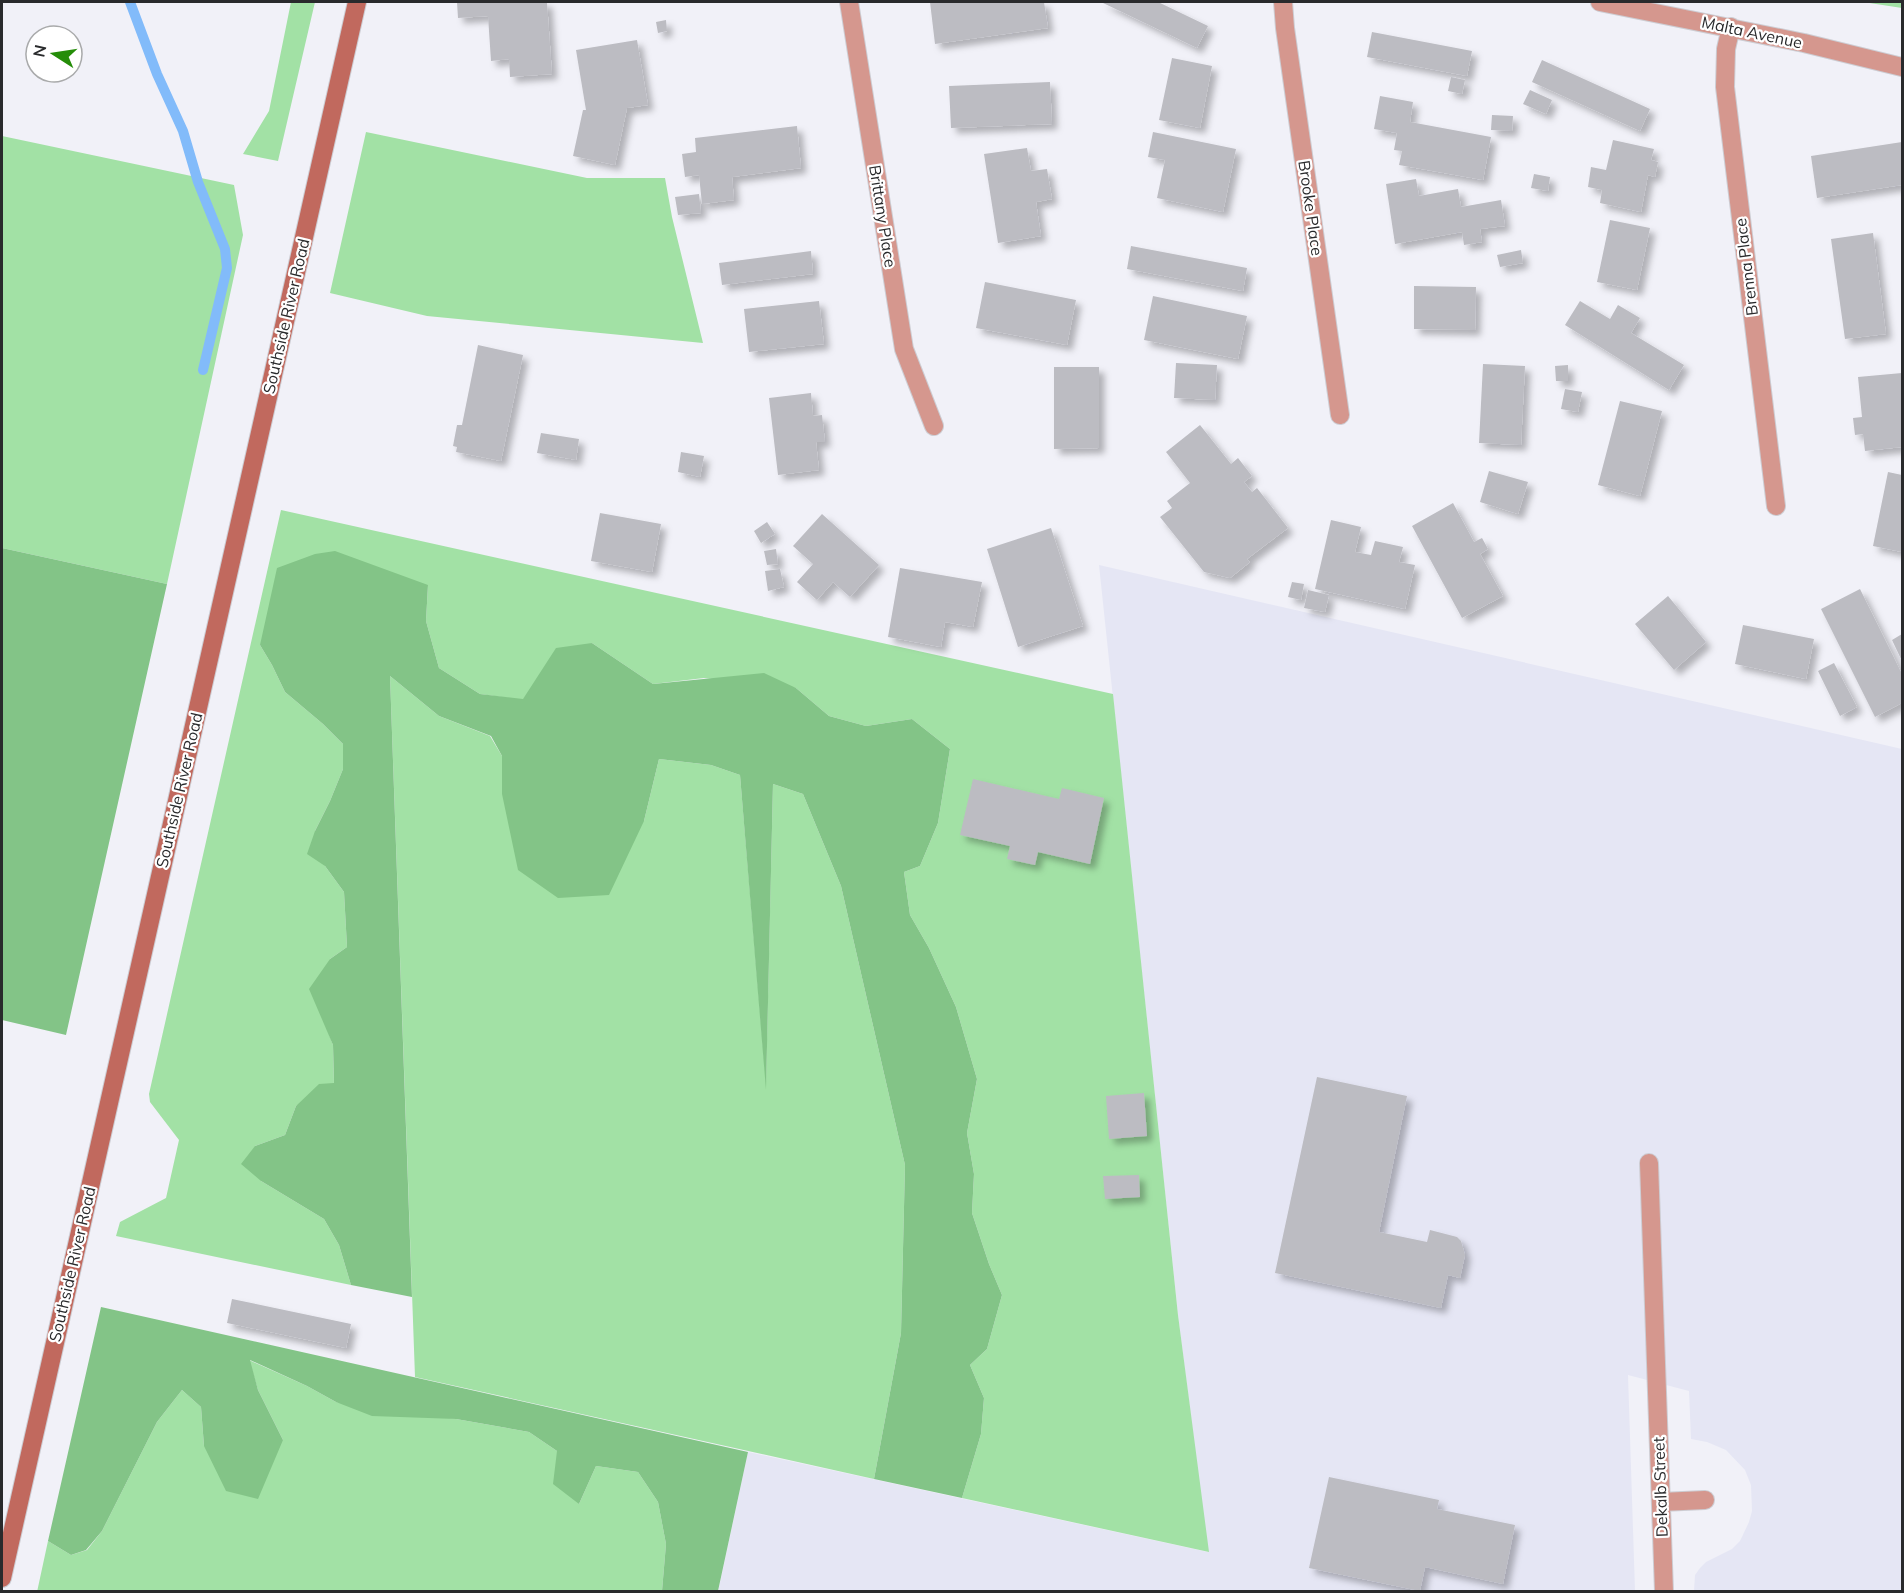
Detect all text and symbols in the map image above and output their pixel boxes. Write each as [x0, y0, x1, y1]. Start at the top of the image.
street label: Malta Avenue [1700, 12, 1804, 52]
north arrow [24, 24, 84, 84]
text: N [28, 43, 50, 59]
street label: Brooke Place [1294, 159, 1328, 257]
street label: Brittany Place [865, 163, 901, 269]
street label: Brenna Place [1730, 217, 1762, 317]
street label: Southside River Road [258, 236, 314, 396]
street label: Southside River Road [151, 710, 207, 870]
street label: Southside River Road [44, 1184, 100, 1344]
street label: Dekalb Street [1648, 1436, 1672, 1537]

